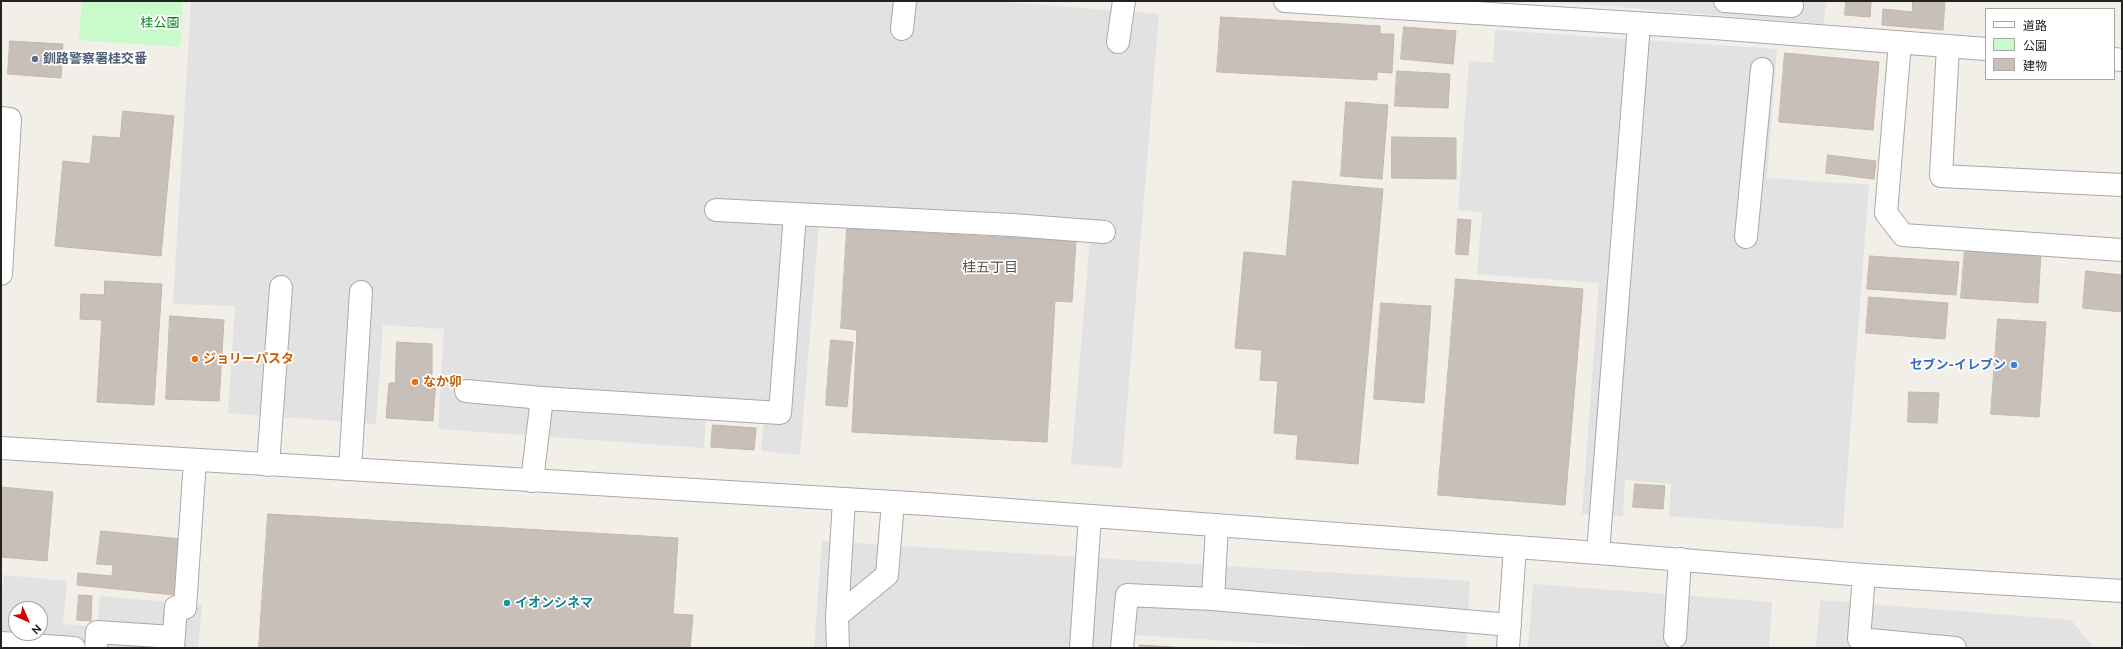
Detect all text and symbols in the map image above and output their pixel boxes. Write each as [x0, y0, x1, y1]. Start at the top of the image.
legend [1985, 8, 2115, 80]
park label: 桂公園 [141, 15, 179, 31]
text: 道路 [2023, 19, 2047, 33]
text: 公園 [2023, 39, 2047, 53]
place label: 釧路警察署桂交番 [43, 51, 147, 67]
marker: 釧路警察署桂交番 [30, 54, 40, 64]
text: 建物 [2023, 59, 2047, 73]
district label: 桂五丁目 [962, 260, 1018, 276]
place label: ジョリーパスタ [203, 351, 294, 367]
marker: ジョリーパスタ [190, 354, 200, 364]
place label: セブン-イレブン [1910, 357, 2006, 373]
marker: セブン-イレブン [2009, 360, 2019, 370]
place label: なか卯 [423, 374, 462, 390]
marker: なか卯 [410, 377, 420, 387]
place label: イオンシネマ [515, 595, 593, 611]
marker: イオンシネマ [502, 598, 512, 608]
north arrow [8, 601, 48, 641]
text: N [29, 622, 44, 637]

